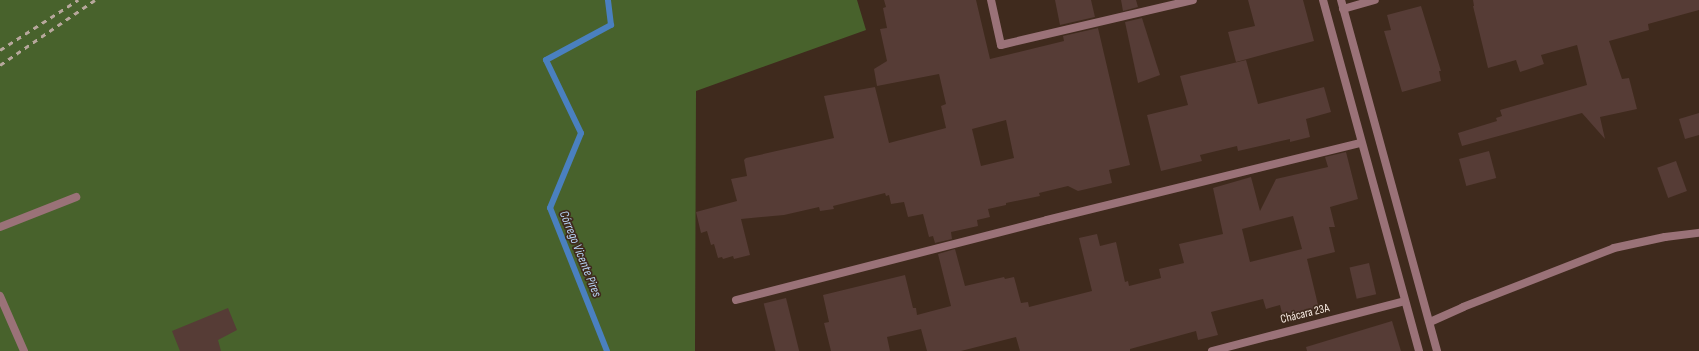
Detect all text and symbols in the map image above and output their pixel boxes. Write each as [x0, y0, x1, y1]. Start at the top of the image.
water label: Córrego Vicente Pires [556, 209, 604, 299]
street label: Chácara 23A [1279, 301, 1331, 327]

